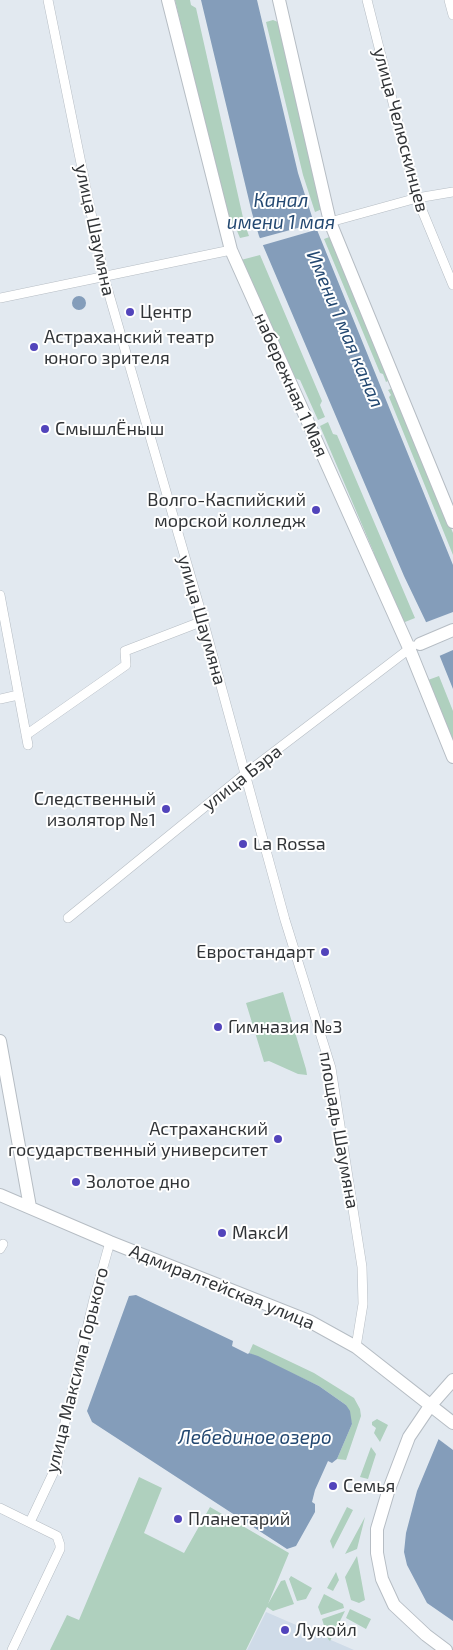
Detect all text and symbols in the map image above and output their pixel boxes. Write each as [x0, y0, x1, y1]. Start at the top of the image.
street label: улица Челюскинцев [369, 45, 433, 215]
street label: улица Шаумяна [70, 162, 120, 298]
water label: Канал имени 1 мая [227, 190, 335, 234]
water label: Имени 1 мая канал [302, 247, 388, 411]
place label: Центр [140, 301, 192, 323]
marker: Центр [124, 306, 136, 318]
street label: набережная 1 Мая [249, 310, 333, 460]
place label: Астраханский театр юного зрителя [44, 326, 214, 368]
marker: Астраханский театр юного зрителя [28, 341, 40, 353]
place label: СмышлЁныш [55, 418, 164, 440]
marker: СмышлЁныш [39, 423, 51, 435]
place label: Волго-Каспийский морской колледж [147, 489, 306, 532]
marker: Волго-Каспийский морской колледж [310, 504, 322, 516]
street label: улица Шаумяна [173, 553, 231, 687]
street label: улица Бэра [198, 740, 286, 816]
place label: Следственный изолятор №1 [34, 788, 156, 831]
marker: Следственный изолятор №1 [160, 803, 172, 815]
place label: La Rossa [253, 833, 326, 855]
marker: La Rossa [237, 838, 249, 850]
place label: Евроcтандарт [196, 941, 315, 963]
marker: Евроcтандарт [319, 946, 331, 958]
place label: Гимназия №3 [228, 1016, 342, 1038]
marker: Гимназия №3 [212, 1021, 224, 1033]
street label: площадь Шаумяна [315, 1050, 363, 1210]
place label: Астраханский государственный университет [8, 1118, 268, 1160]
marker: Астраханский государственный университет [272, 1133, 284, 1145]
place label: Золотое дно [86, 1171, 190, 1193]
marker: Золотое дно [70, 1176, 82, 1188]
place label: МаксИ [232, 1222, 289, 1244]
marker: МаксИ [216, 1227, 228, 1239]
street label: Адмиралтейская улица [126, 1240, 318, 1334]
street label: улица Максима Горького [41, 1265, 113, 1475]
water label: Лебединое озеро [178, 1427, 332, 1449]
place label: Семья [343, 1475, 395, 1497]
marker: Семья [327, 1480, 339, 1492]
place label: Планетарий [188, 1508, 290, 1530]
marker: Планетарий [172, 1513, 184, 1525]
place label: Лукойл [295, 1619, 357, 1641]
marker: Лукойл [279, 1624, 291, 1636]

